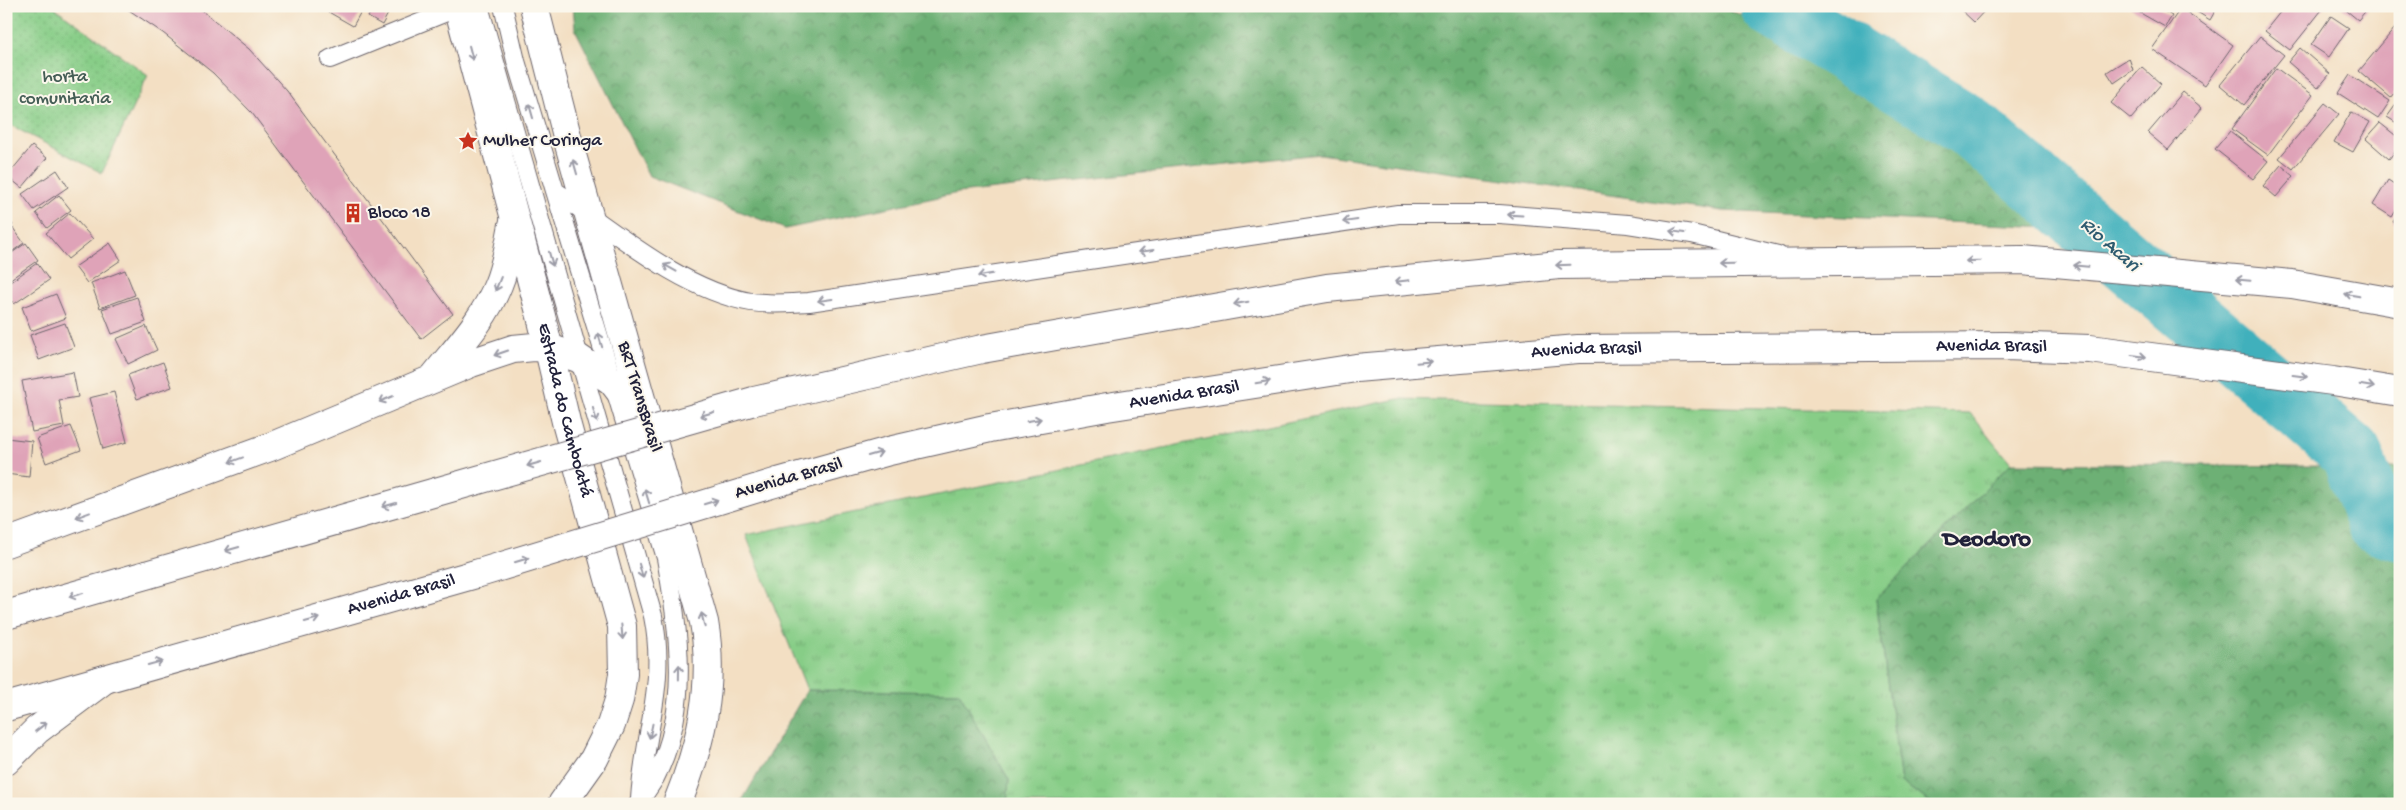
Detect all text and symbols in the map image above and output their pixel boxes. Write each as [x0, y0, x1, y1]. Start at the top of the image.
one-way arrow [467, 45, 476, 61]
park label: horta comunitaria [19, 66, 112, 111]
one-way arrow [526, 103, 536, 119]
place icon: Mulher Coringa [457, 130, 479, 152]
place label: Mulher Coringa [483, 130, 603, 153]
one-way arrow [569, 159, 579, 175]
building icon: Bloco 18 [342, 202, 364, 224]
place label: Bloco 18 [367, 202, 431, 225]
one-way arrow [1508, 210, 1524, 219]
water label: Rio Acari [2075, 214, 2145, 280]
one-way arrow [1342, 216, 1358, 226]
one-way arrow [1669, 226, 1685, 236]
one-way arrow [1138, 246, 1154, 256]
one-way arrow [547, 250, 556, 266]
one-way arrow [1965, 256, 1982, 266]
one-way arrow [1718, 258, 1734, 268]
one-way arrow [1555, 260, 1572, 270]
one-way arrow [2074, 261, 2090, 270]
one-way arrow [662, 263, 677, 273]
one-way arrow [978, 271, 994, 281]
one-way arrow [2236, 275, 2252, 285]
one-way arrow [492, 276, 502, 291]
one-way arrow [1394, 276, 1410, 286]
one-way arrow [2344, 289, 2360, 299]
one-way arrow [817, 295, 833, 305]
one-way arrow [1233, 299, 1249, 309]
street label: Estrada do Camboatá [532, 321, 598, 501]
one-way arrow [594, 333, 604, 349]
street label: Avenida Brasil [1936, 334, 2047, 359]
street label: Avenida Brasil [1530, 337, 1642, 364]
street label: BRT TransBrasil [611, 338, 667, 455]
one-way arrow [494, 349, 509, 358]
one-way arrow [2130, 351, 2146, 361]
one-way arrow [1416, 358, 1432, 367]
one-way arrow [2292, 371, 2308, 381]
street label: Avenida Brasil [1128, 375, 1241, 415]
one-way arrow [1255, 377, 1271, 387]
one-way arrow [2358, 382, 2374, 392]
one-way arrow [379, 394, 394, 404]
one-way arrow [591, 407, 601, 423]
one-way arrow [700, 410, 716, 420]
one-way arrow [1025, 414, 1041, 424]
one-way arrow [867, 449, 883, 459]
street label: Avenida Brasil [732, 453, 846, 505]
one-way arrow [229, 456, 244, 465]
one-way arrow [527, 459, 543, 469]
one-way arrow [642, 488, 651, 504]
one-way arrow [703, 497, 719, 506]
one-way arrow [381, 501, 397, 511]
one-way arrow [76, 511, 91, 520]
district label: Deodoro [1941, 526, 2032, 555]
one-way arrow [225, 545, 241, 555]
one-way arrow [514, 555, 530, 565]
one-way arrow [636, 563, 646, 579]
street label: Avenida Brasil [345, 569, 458, 621]
one-way arrow [68, 590, 84, 600]
one-way arrow [698, 613, 707, 629]
one-way arrow [303, 615, 319, 624]
one-way arrow [617, 624, 627, 640]
one-way arrow [147, 658, 163, 668]
one-way arrow [675, 664, 684, 680]
one-way arrow [34, 722, 48, 732]
one-way arrow [645, 723, 655, 739]

